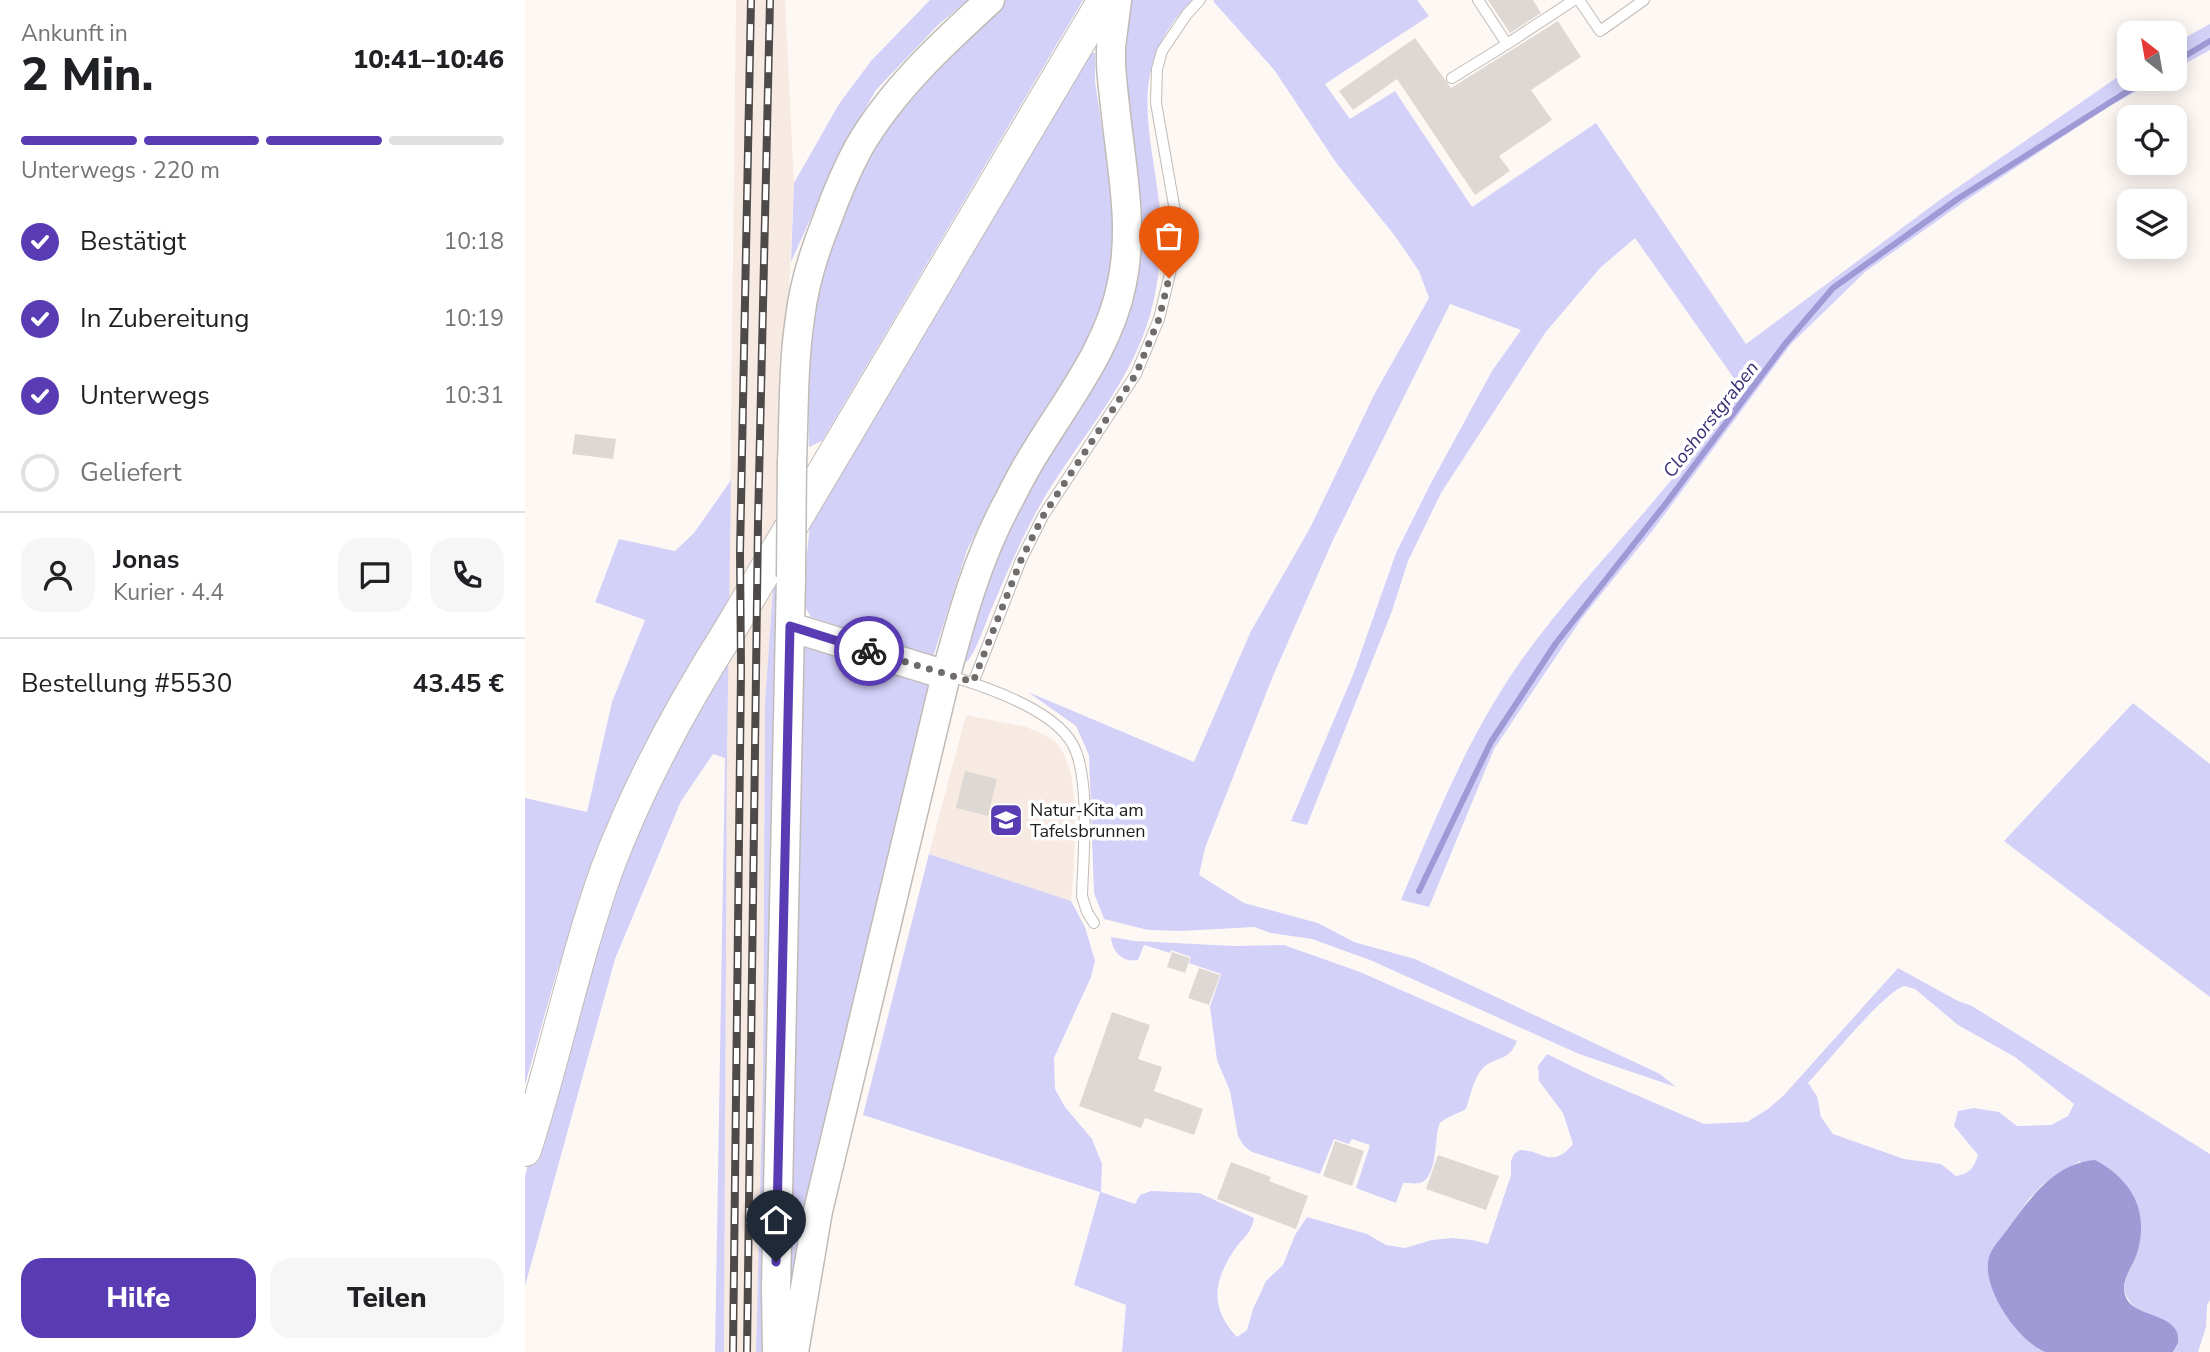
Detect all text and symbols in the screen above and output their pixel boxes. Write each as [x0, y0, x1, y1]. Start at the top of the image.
text: Ankunft in [21, 18, 128, 49]
north arrow [2117, 21, 2187, 91]
map controls [2117, 21, 2187, 259]
text: 10:41–10:46 [353, 42, 504, 77]
text: 2 Min. [21, 43, 153, 106]
button: locate [2117, 105, 2187, 175]
text: Unterwegs · 220 m [21, 155, 220, 186]
button: layers [2117, 189, 2187, 259]
pin [1139, 206, 1199, 278]
icon: bag [1150, 217, 1188, 255]
icon: check [21, 223, 59, 261]
text: Bestätigt [80, 224, 186, 259]
text: 10:18 [444, 226, 504, 257]
icon: check [21, 300, 59, 338]
text: In Zubereitung [80, 301, 249, 336]
text: 10:19 [444, 303, 504, 334]
water label: Closhorstgraben [1657, 356, 1765, 483]
icon: check [21, 377, 59, 415]
text: Unterwegs [80, 378, 210, 413]
text: 10:31 [444, 380, 504, 411]
text: Geliefert [80, 455, 181, 490]
button: person [21, 538, 95, 612]
button: chat [338, 538, 412, 612]
button: phone [430, 538, 504, 612]
text: Jonas [113, 542, 179, 577]
text: Kurier · 4.4 [113, 577, 224, 608]
courier [834, 616, 904, 686]
icon: bike [850, 632, 888, 670]
text: Bestellung #5530 [21, 666, 232, 701]
text: 43.45 € [413, 666, 504, 701]
place label: Natur-Kita am Tafelsbrunnen [1030, 798, 1146, 843]
school or university icon: Natur-Kita am Tafelsbrunnen [987, 801, 1025, 839]
pin [746, 1190, 806, 1262]
icon: home [757, 1201, 795, 1239]
button: Hilfe [21, 1258, 256, 1338]
button: Teilen [270, 1258, 504, 1338]

